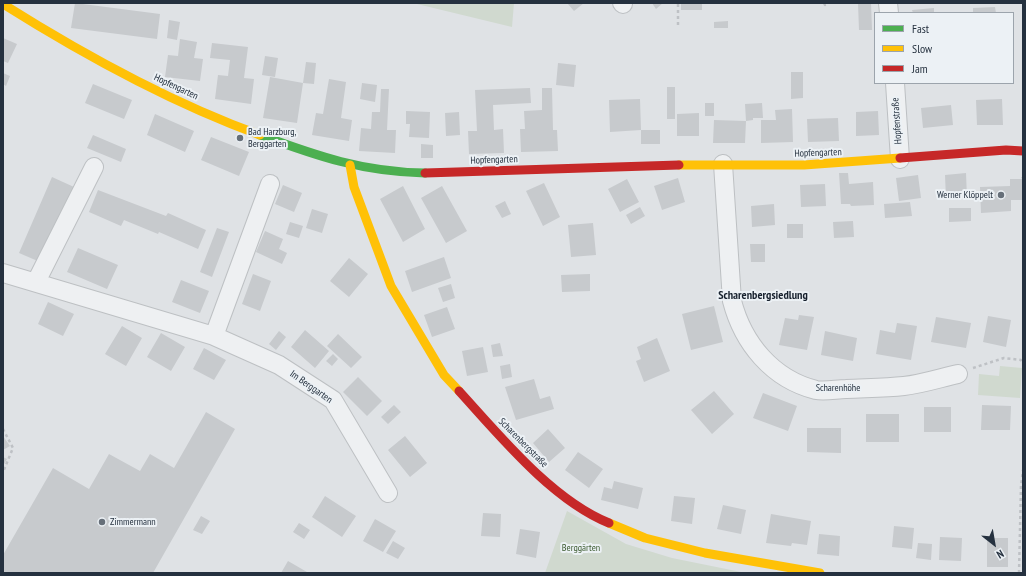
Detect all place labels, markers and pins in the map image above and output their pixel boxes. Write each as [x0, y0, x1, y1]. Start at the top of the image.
place label: Bad Harzburg, Berggarten [248, 126, 296, 150]
marker: Bad Harzburg, Berggarten [235, 133, 245, 143]
place label: Werner Klöppelt [937, 189, 993, 201]
marker: Werner Klöppelt [996, 190, 1006, 200]
place label: Zimmermann [110, 516, 156, 528]
marker: Zimmermann [97, 517, 107, 527]

